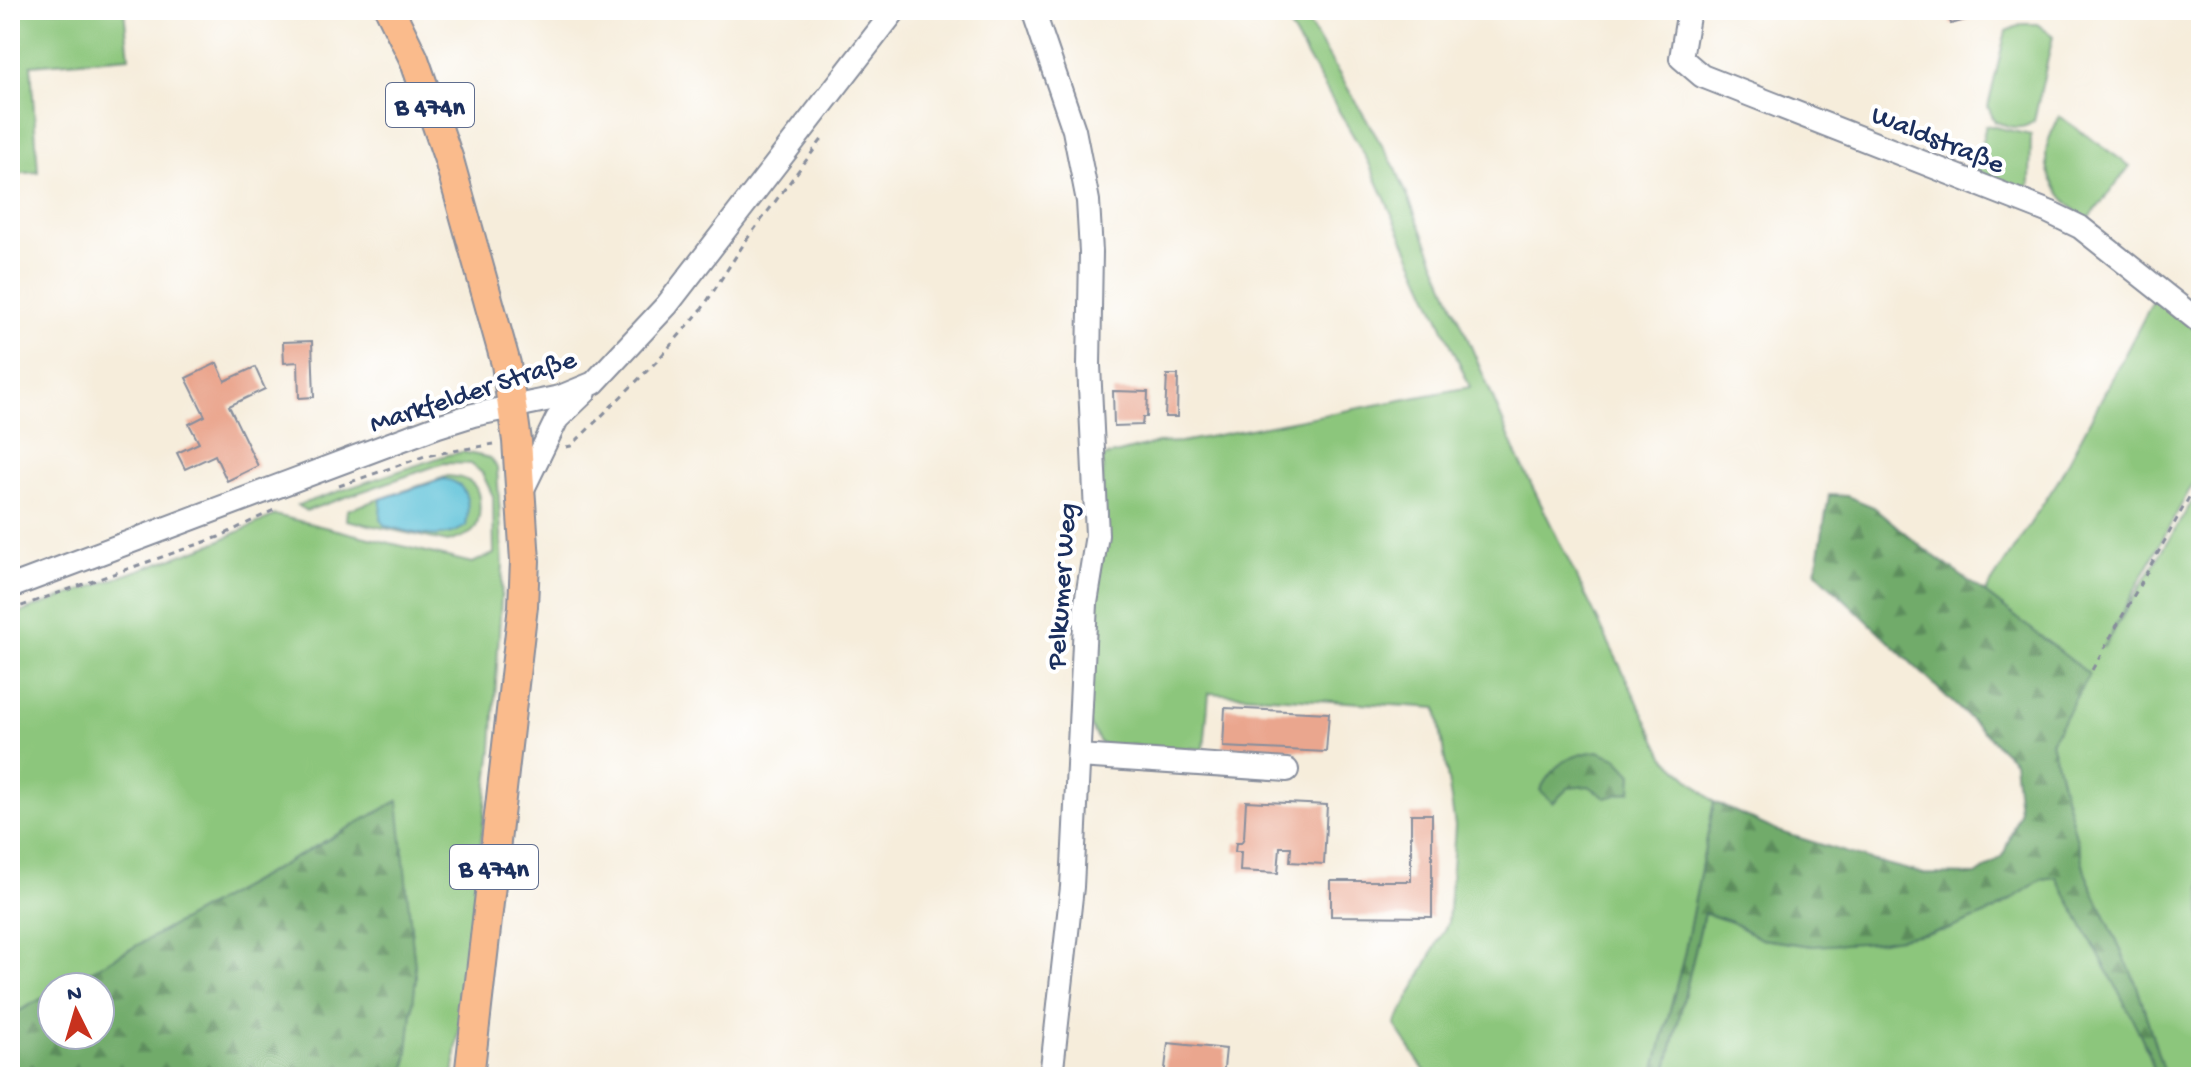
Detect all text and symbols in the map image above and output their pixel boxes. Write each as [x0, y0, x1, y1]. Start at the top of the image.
road number: B 474n [386, 83, 474, 127]
street label: Waldstraße [1866, 100, 2009, 183]
street label: Markfelder Straße [366, 344, 581, 442]
street label: Pelkumer Weg [1041, 502, 1086, 672]
road number: B 474n [450, 845, 538, 889]
north arrow [36, 971, 116, 1051]
text: N [66, 981, 83, 1009]

